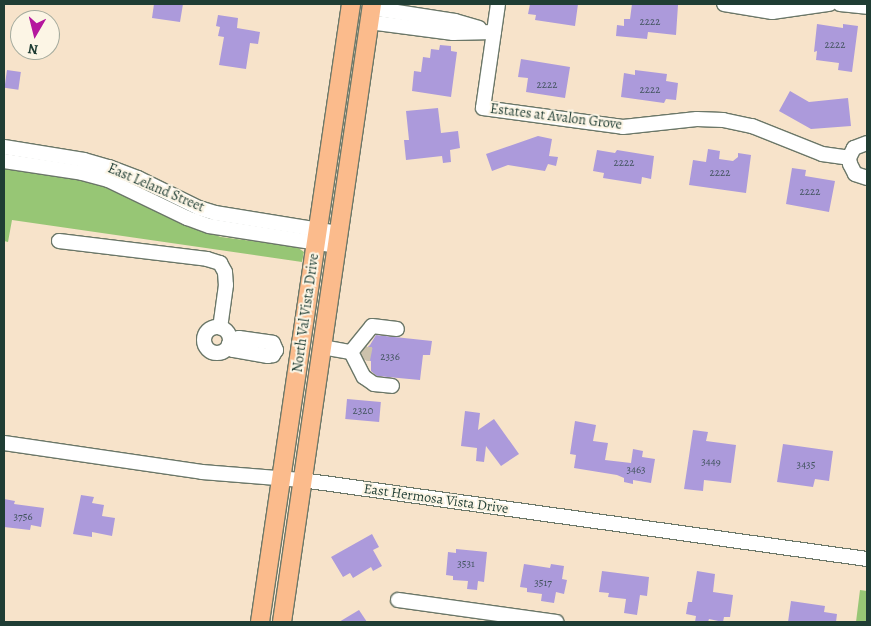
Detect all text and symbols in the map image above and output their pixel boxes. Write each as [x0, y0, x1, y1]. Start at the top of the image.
north arrow [10, 10, 60, 60]
house number: 2222 [640, 15, 660, 29]
house number: 2222 [825, 38, 845, 52]
text: N [27, 39, 39, 59]
house number: 2222 [537, 78, 557, 92]
house number: 2222 [640, 83, 660, 97]
street label: Estates at Avalon Grove [489, 101, 623, 133]
house number: 2222 [614, 156, 634, 170]
street label: East Leland Street [105, 160, 207, 216]
house number: 2222 [710, 166, 730, 180]
house number: 2222 [800, 185, 820, 199]
street label: North Val Vista Drive [289, 252, 323, 374]
house number: 2336 [380, 350, 400, 364]
house number: 2320 [353, 404, 373, 418]
house number: 3449 [701, 455, 721, 469]
house number: 3435 [797, 458, 815, 472]
house number: 3463 [626, 463, 646, 477]
street label: East Hermosa Vista Drive [363, 481, 509, 517]
house number: 3756 [13, 510, 33, 524]
house number: 3531 [457, 557, 475, 571]
house number: 3517 [534, 576, 552, 590]

